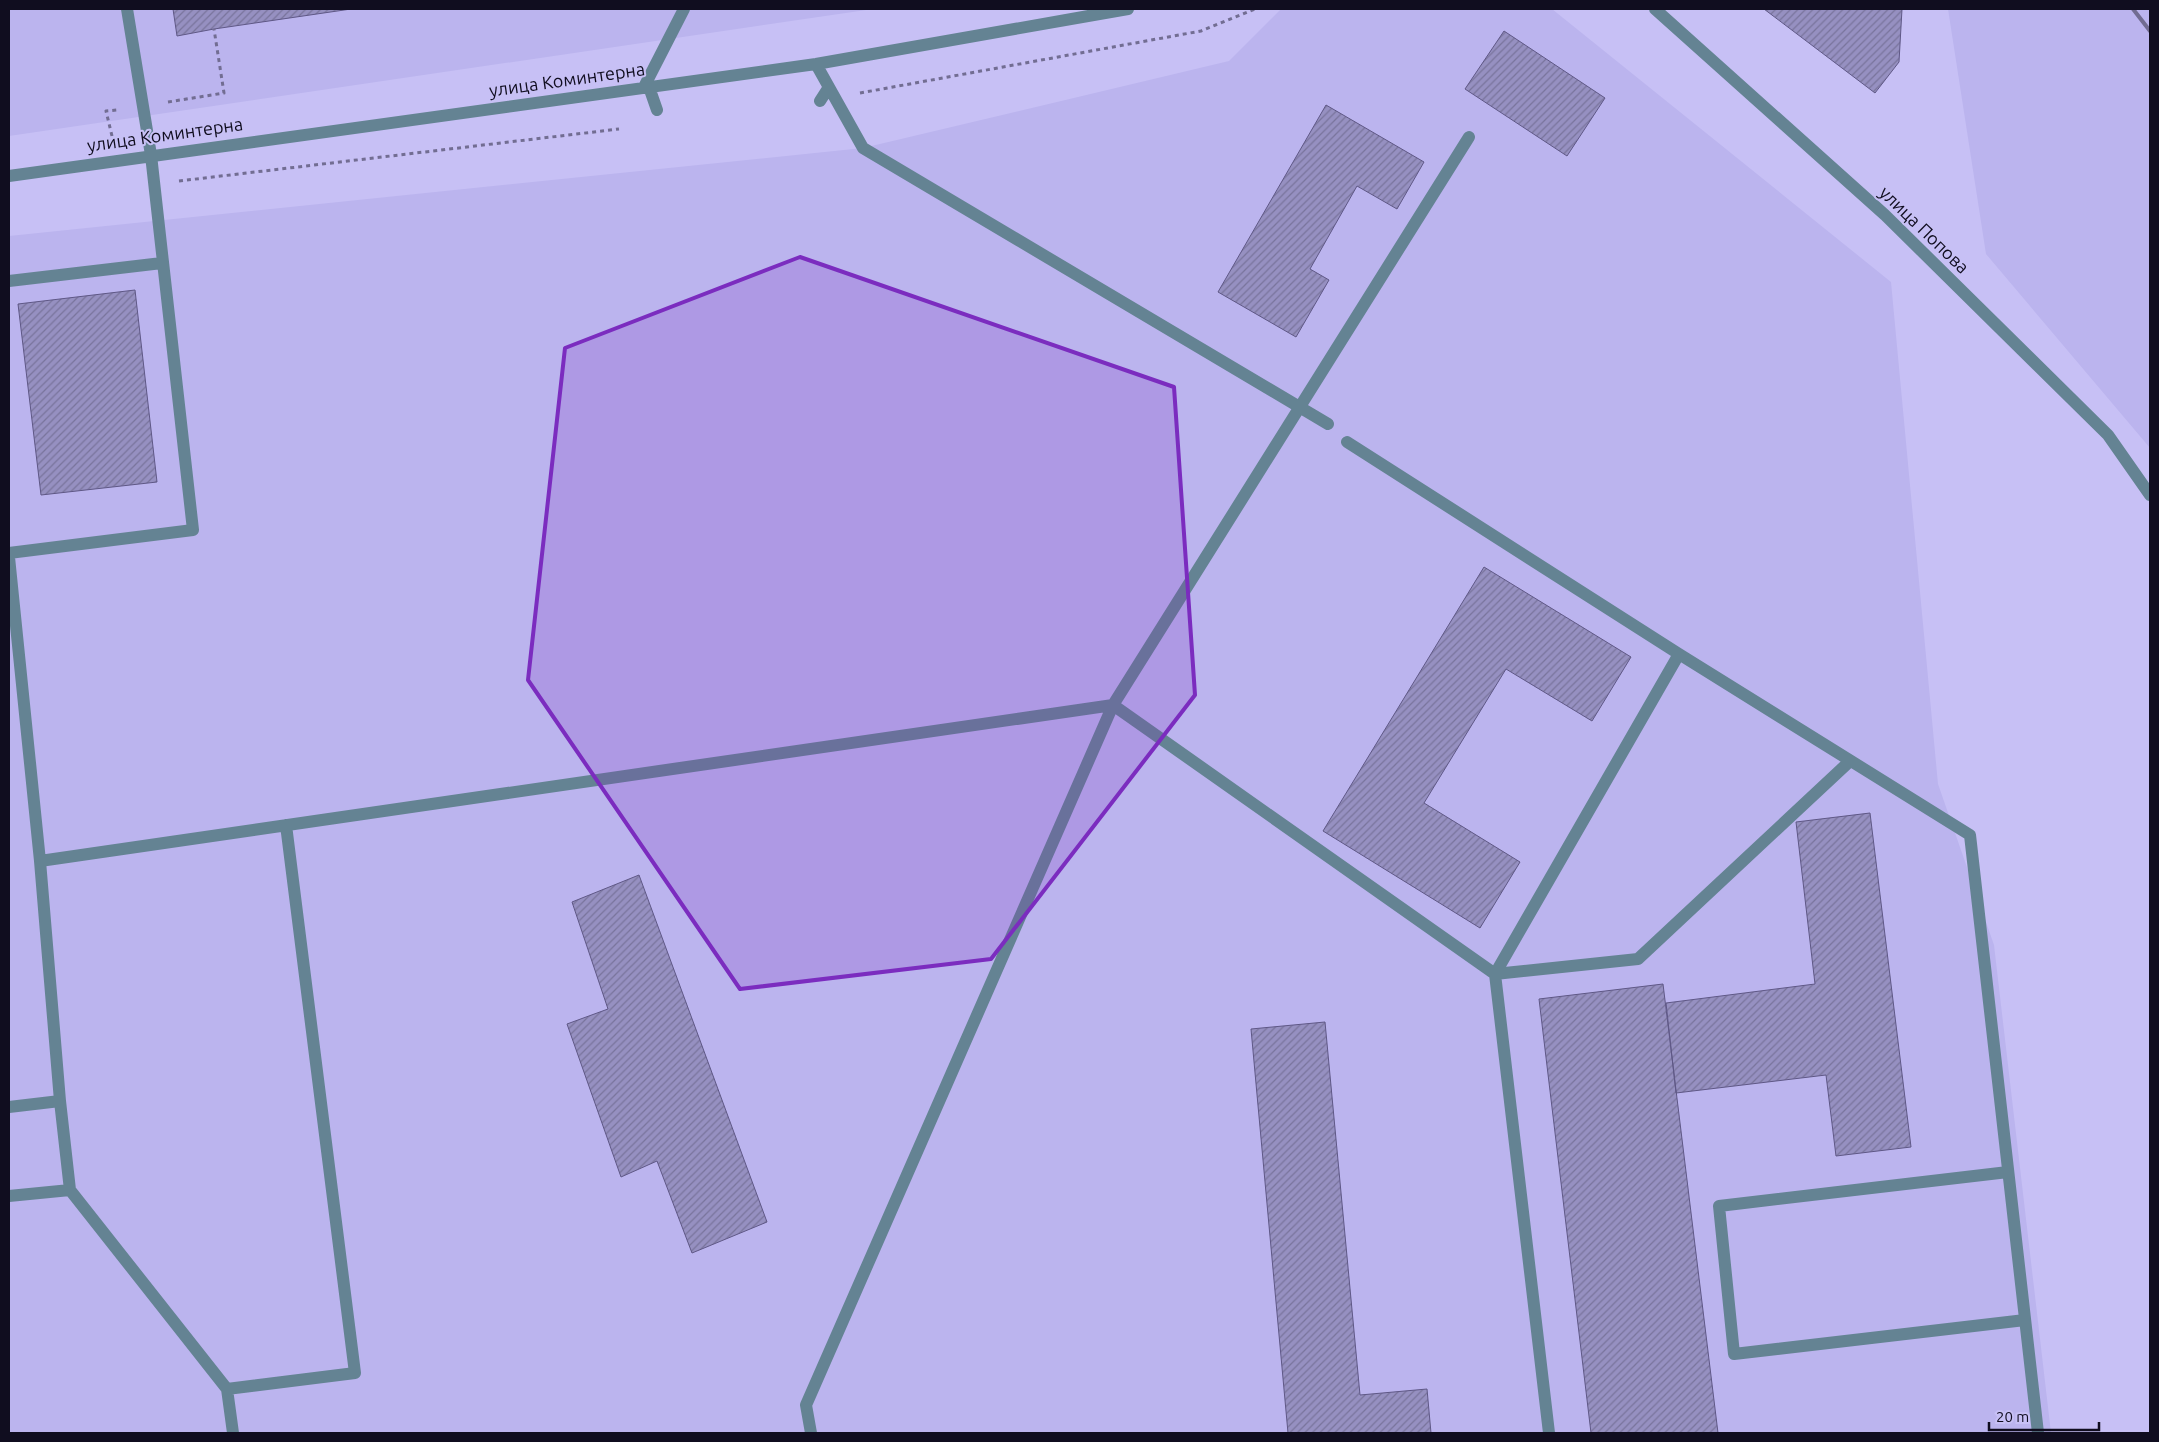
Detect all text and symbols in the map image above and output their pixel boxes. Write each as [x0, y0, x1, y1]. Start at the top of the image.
street label: улица Коминтерна [488, 58, 646, 100]
street label: улица Коминтерна [86, 113, 244, 155]
street label: улица Попова [1876, 182, 1974, 277]
scale bar [1989, 1400, 2099, 1432]
text: 20 m [1996, 1408, 2029, 1425]

